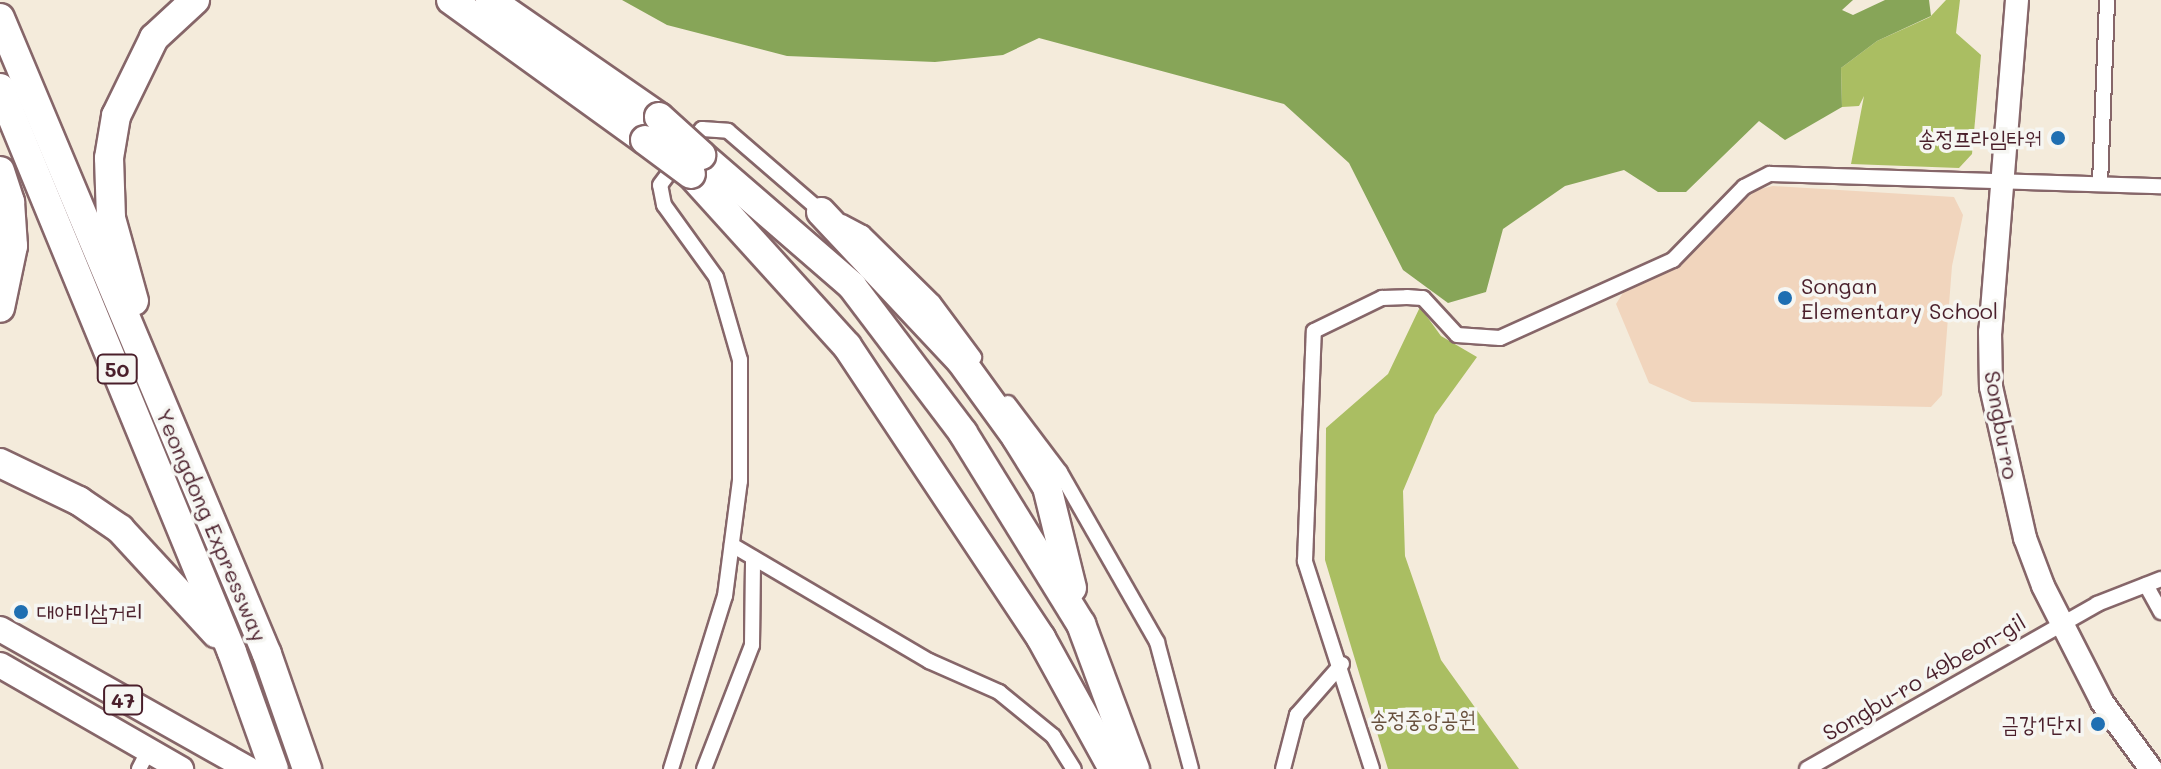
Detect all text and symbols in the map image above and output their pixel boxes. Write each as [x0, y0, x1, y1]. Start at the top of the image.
place label: 송정프라임타워 [1918, 125, 2042, 151]
marker: 송정프라임타워 [2049, 129, 2067, 147]
place label: Songan Elementary School [1801, 272, 1998, 324]
marker: Songan Elementary School [1776, 289, 1794, 307]
road number: 50 [95, 353, 139, 385]
street label: Songbu-ro [1979, 369, 2025, 481]
street label: Yeongdong Expressway [151, 404, 273, 646]
place label: 대야미삼거리 [37, 599, 143, 625]
marker: 대야미삼거리 [12, 603, 30, 621]
street label: Songbu-ro 49beon-gil [1818, 608, 2030, 746]
road number: 47 [103, 684, 143, 716]
park label: 송정중앙공원 [1370, 706, 1476, 732]
place label: 금강1단지 [2001, 711, 2082, 737]
marker: 금강1단지 [2089, 715, 2107, 733]

